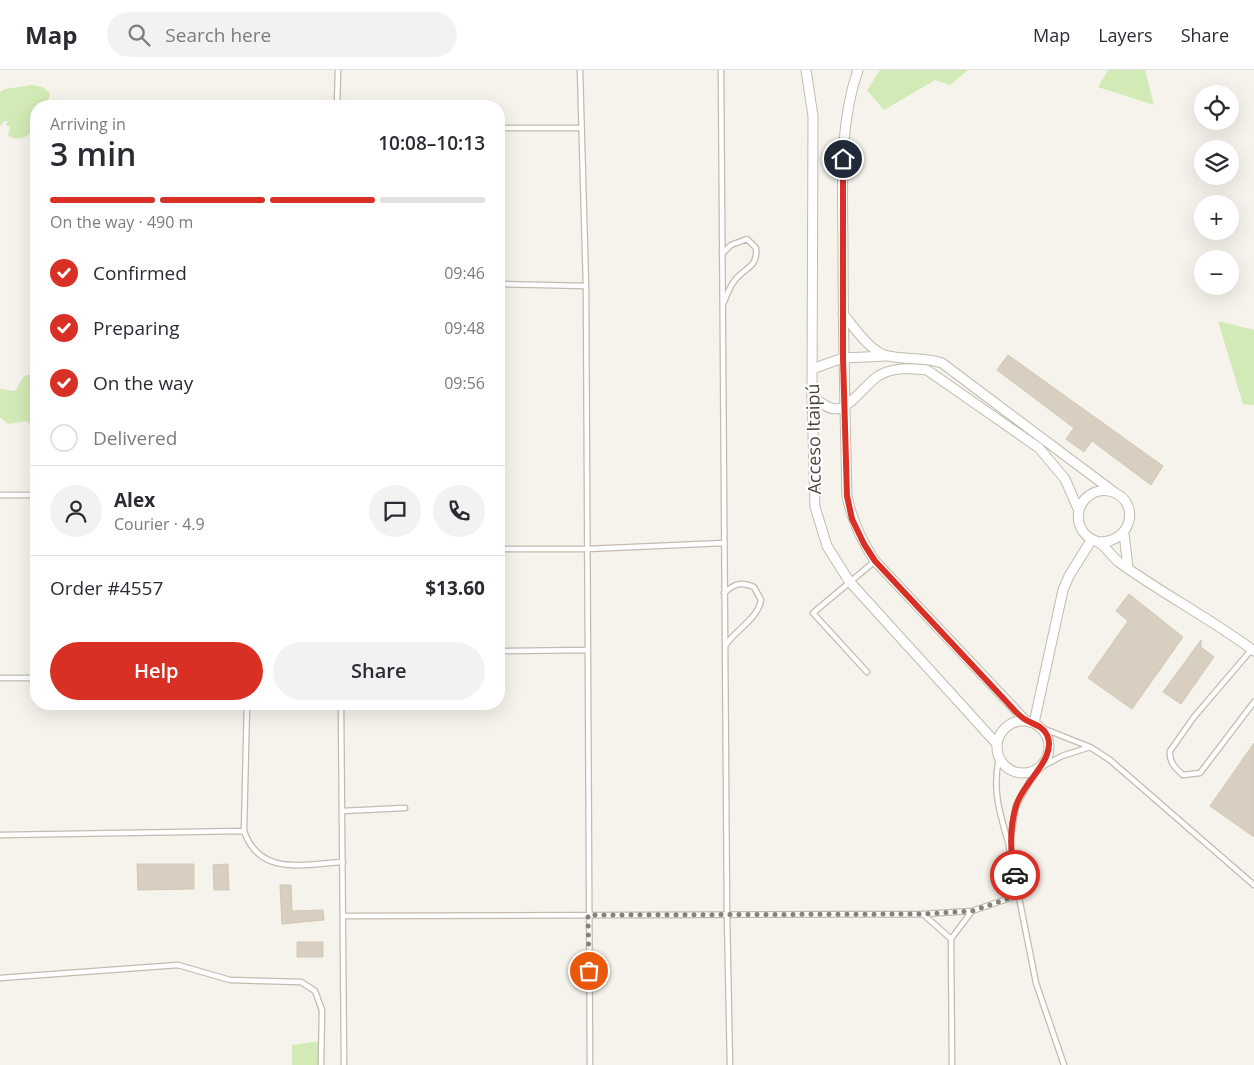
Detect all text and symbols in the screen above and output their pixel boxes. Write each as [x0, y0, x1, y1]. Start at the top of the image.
search box [107, 12, 457, 57]
text: Map [25, 18, 77, 51]
icon: search [125, 21, 153, 49]
text: Search here [165, 22, 271, 48]
text: Map [1033, 23, 1070, 47]
text: Layers [1098, 23, 1153, 47]
text: Share [1181, 23, 1229, 47]
map controls [1194, 85, 1239, 295]
button: locate [1194, 85, 1239, 130]
text: Arriving in [50, 113, 126, 135]
text: 10:08–10:13 [378, 130, 485, 156]
text: 3 min [50, 132, 136, 175]
pin [822, 138, 864, 180]
button: layers [1194, 140, 1239, 185]
icon: home [829, 145, 857, 173]
button: + [1194, 195, 1239, 240]
text: On the way · 490 m [50, 211, 193, 233]
button: − [1194, 250, 1239, 295]
icon: check [50, 259, 78, 287]
text: Confirmed [93, 260, 187, 286]
text: 09:46 [444, 262, 485, 284]
icon: check [50, 314, 78, 342]
text: Preparing [93, 315, 180, 341]
text: 09:48 [444, 317, 485, 339]
icon: check [50, 369, 78, 397]
text: On the way [93, 370, 193, 396]
text: 09:56 [444, 372, 485, 394]
street label: Acceso Itaipú [800, 383, 826, 495]
text: Delivered [93, 425, 177, 451]
button: person [50, 485, 102, 537]
button: chat [369, 485, 421, 537]
button: phone [433, 485, 485, 537]
text: Alex [114, 487, 155, 513]
text: Courier · 4.9 [114, 513, 205, 535]
text: Order #4557 [50, 575, 163, 601]
text: $13.60 [425, 575, 485, 601]
button: Help [50, 642, 263, 700]
button: Share [273, 642, 485, 700]
courier [990, 850, 1040, 900]
icon: car [1001, 861, 1029, 889]
pin [568, 950, 610, 992]
icon: bag [575, 957, 603, 985]

